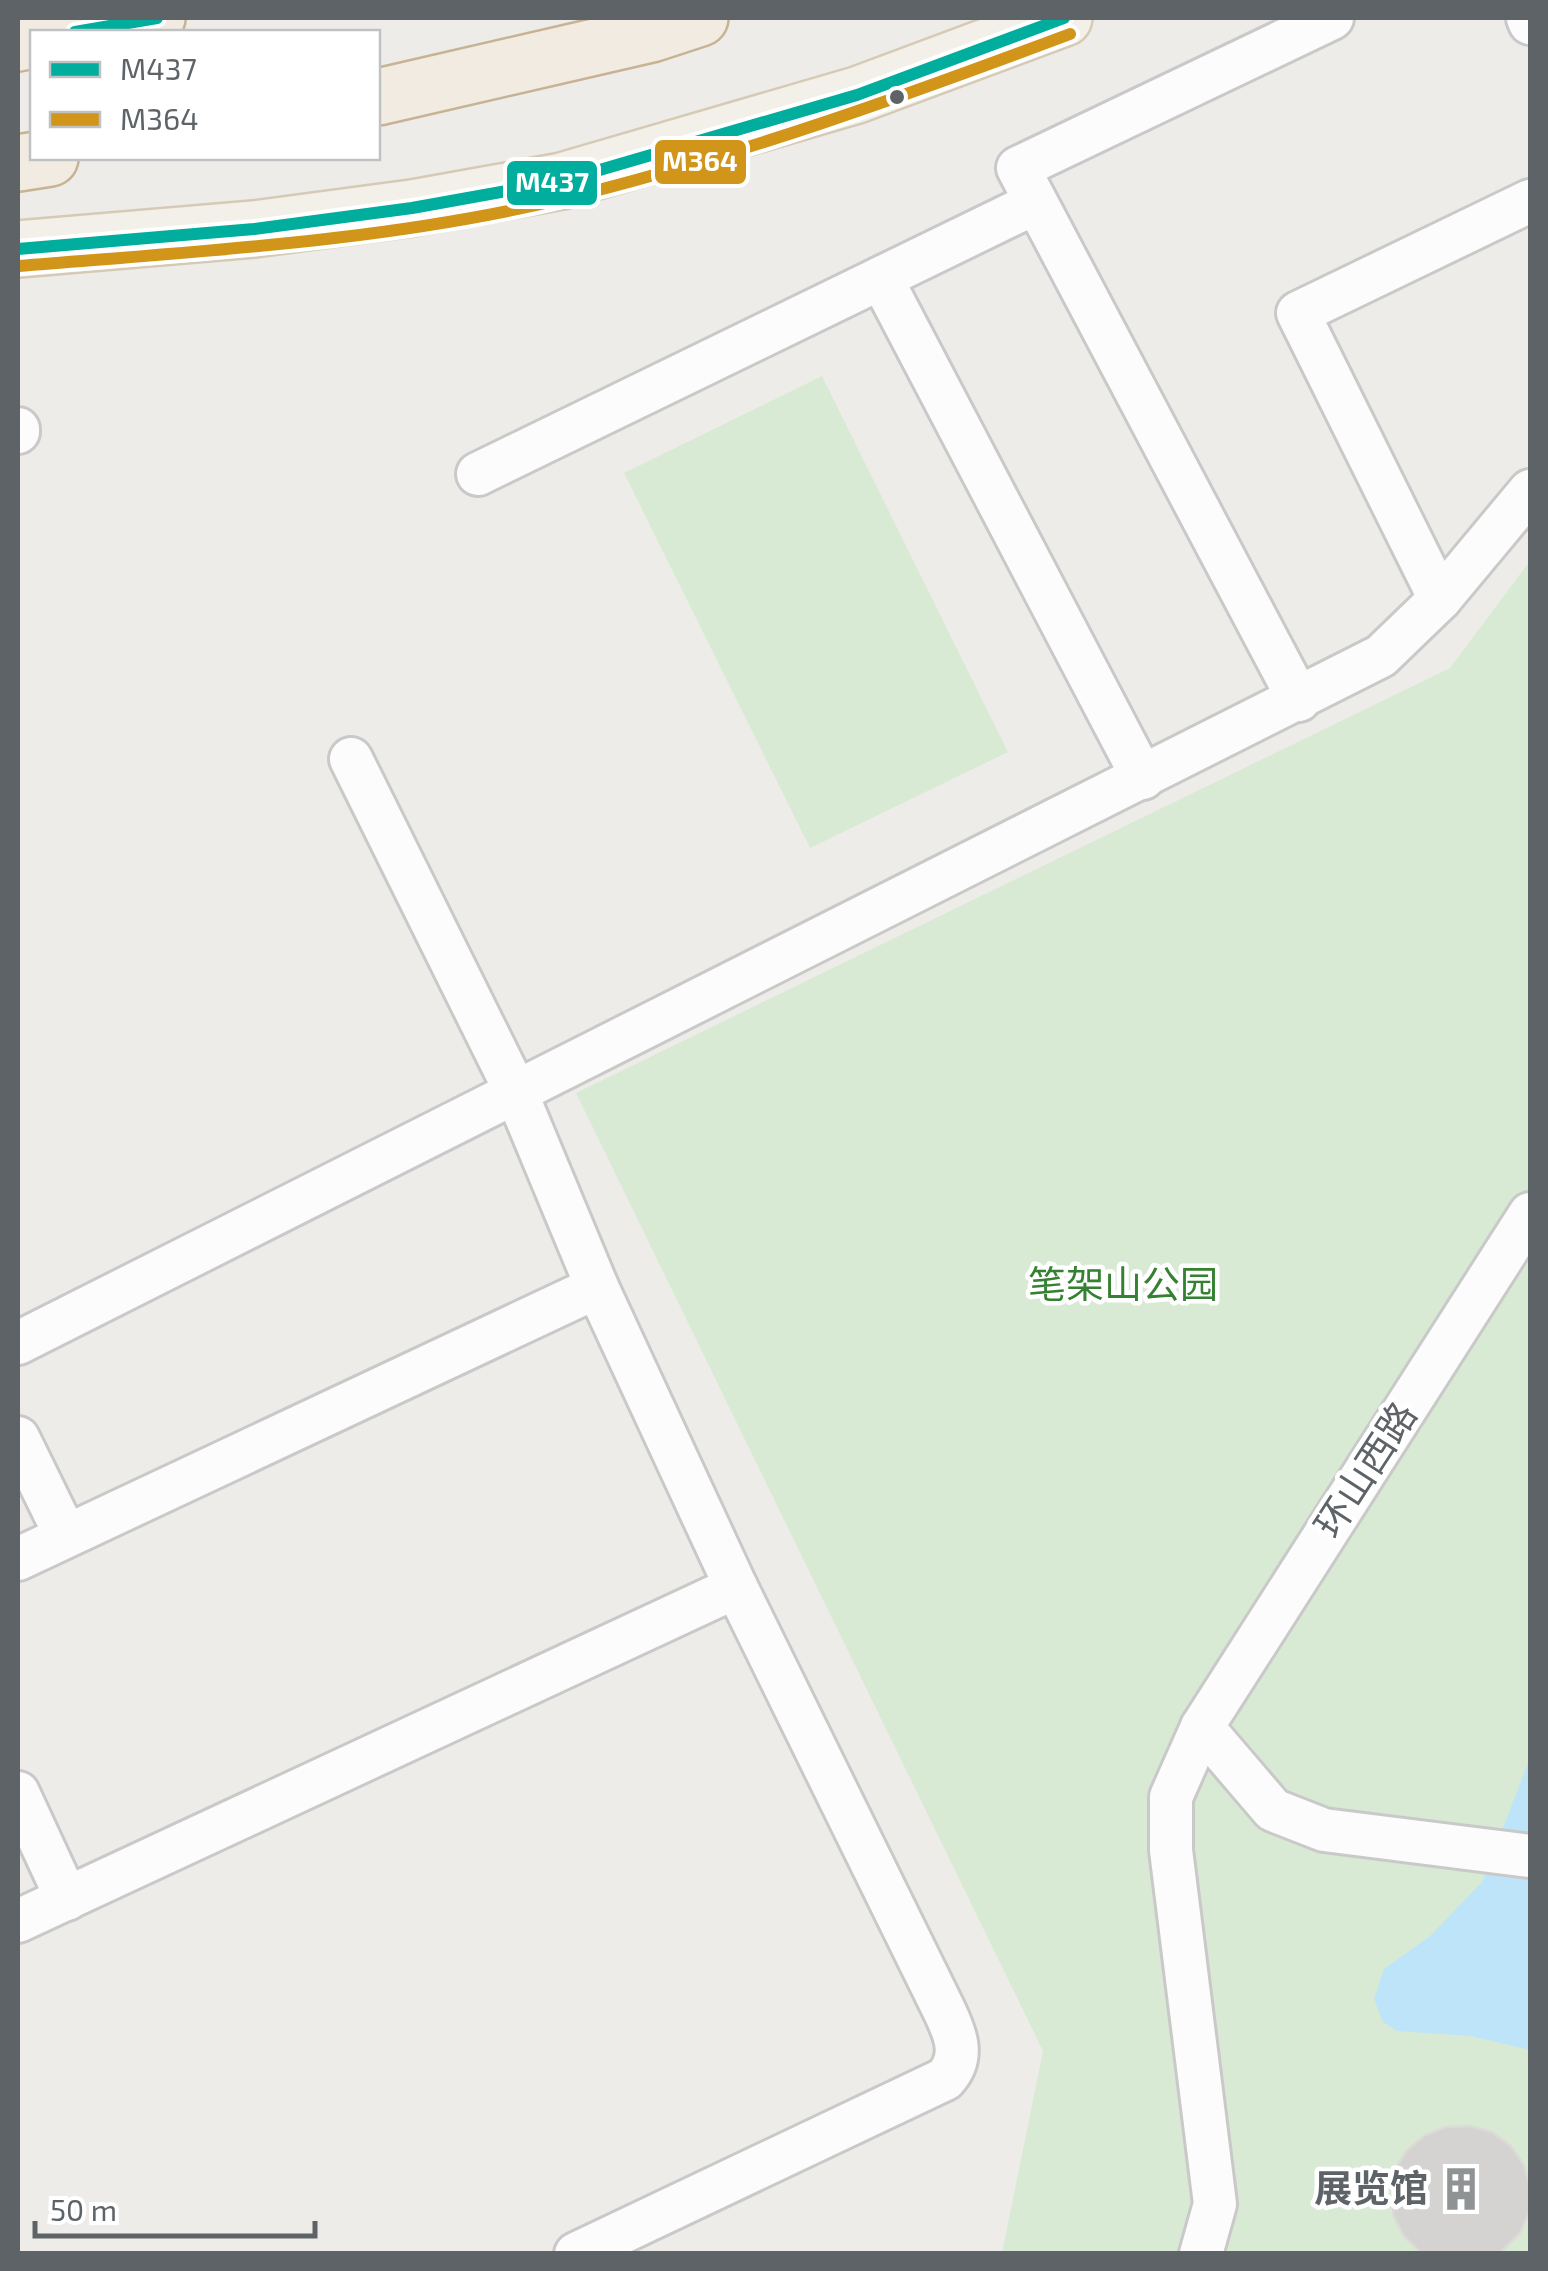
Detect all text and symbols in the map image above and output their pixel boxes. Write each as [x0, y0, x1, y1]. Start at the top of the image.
legend [30, 30, 380, 160]
text: M437 [120, 50, 197, 86]
unlabelled marker [887, 87, 907, 107]
text: M364 [120, 100, 199, 136]
line badge: M364 [653, 138, 748, 186]
text: M364 [662, 143, 738, 177]
line badge: M437 [505, 159, 599, 207]
text: M437 [515, 164, 589, 198]
park label: 笔架山公园 [1028, 1260, 1218, 1306]
street label: 环山西路 [1304, 1393, 1425, 1545]
place label: 展览馆 [1314, 2164, 1428, 2210]
building icon: 展览馆 [1437, 2165, 1485, 2213]
scale bar [35, 2176, 315, 2238]
text: 50 m [50, 2191, 117, 2227]

